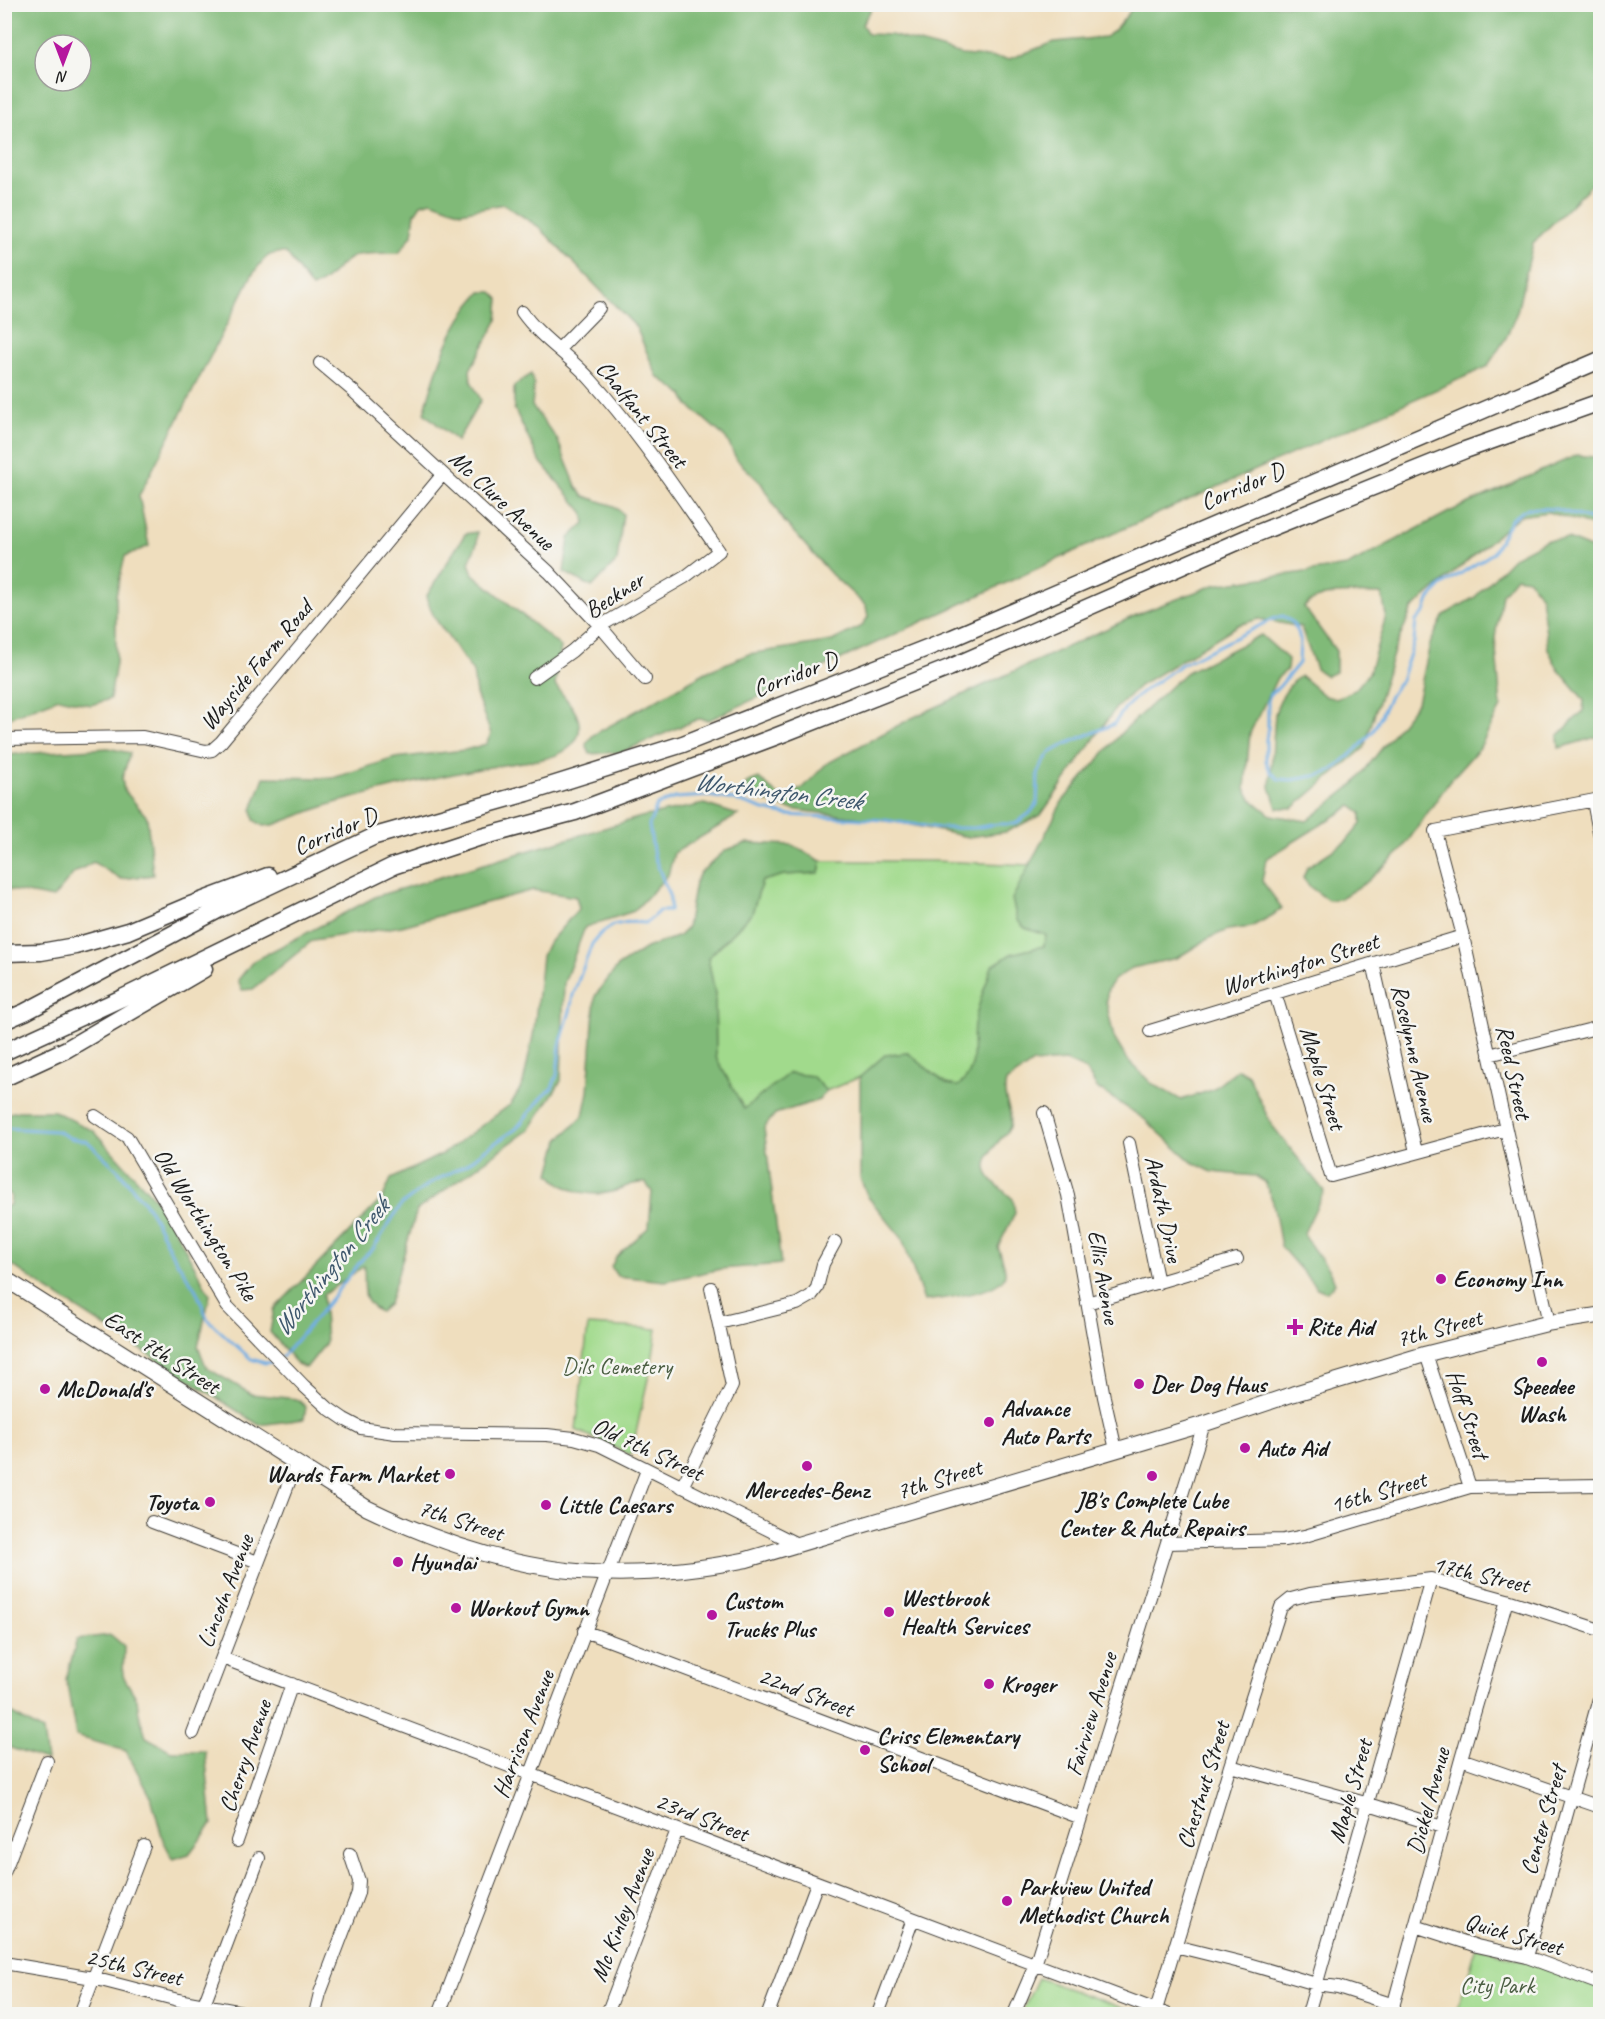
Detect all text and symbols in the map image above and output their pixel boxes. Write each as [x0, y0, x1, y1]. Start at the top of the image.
north arrow [33, 33, 93, 93]
text: N [55, 67, 68, 87]
street label: Chalfant Street [589, 354, 696, 476]
street label: Mc Clure Avenue [443, 444, 563, 558]
street label: Corridor D [1196, 454, 1290, 517]
street label: Beckner [579, 563, 651, 625]
street label: Wayside Farm Road [193, 591, 321, 736]
street label: Corridor D [749, 644, 843, 704]
water label: Worthington Creek [693, 764, 868, 818]
street label: Corridor D [289, 799, 383, 862]
street label: Worthington Street [1218, 925, 1384, 1002]
street label: Roselynne Avenue [1385, 982, 1446, 1127]
street label: Reed Street [1489, 1022, 1539, 1124]
street label: Maple Street [1293, 1023, 1353, 1135]
street label: Old Worthington Pike [147, 1142, 266, 1308]
street label: Ardath Drive [1138, 1153, 1190, 1267]
water label: Worthington Creek [266, 1187, 400, 1342]
street label: Ellis Avenue [1081, 1228, 1127, 1328]
place label: Economy Inn [1453, 1264, 1564, 1294]
marker: Economy Inn [1434, 1272, 1448, 1286]
street label: 7th Street [1393, 1302, 1487, 1354]
street label: East 7th Street [98, 1303, 227, 1402]
place label: Rite Aid [1307, 1312, 1377, 1342]
marker: Rite Aid [1288, 1320, 1302, 1334]
park label: Dils Cemetery [562, 1351, 674, 1381]
marker: Speedee Wash [1535, 1355, 1549, 1369]
street label: Hoff Street [1440, 1366, 1497, 1465]
place label: Der Dog Haus [1151, 1369, 1269, 1399]
place label: Speedee Wash [1511, 1371, 1575, 1429]
place label: McDonald's [57, 1374, 155, 1404]
marker: Der Dog Haus [1132, 1377, 1146, 1391]
marker: McDonald's [38, 1382, 52, 1396]
place label: Advance Auto Parts [1001, 1393, 1092, 1451]
street label: Old 7th Street [588, 1410, 710, 1489]
marker: Advance Auto Parts [982, 1415, 996, 1429]
place label: Auto Aid [1257, 1433, 1331, 1463]
marker: Auto Aid [1238, 1441, 1252, 1455]
street label: 7th Street [893, 1451, 987, 1506]
place label: Wards Farm Market [266, 1459, 441, 1489]
marker: Mercedes-Benz [800, 1459, 814, 1473]
street label: 16th Street [1327, 1464, 1431, 1520]
marker: Wards Farm Market [443, 1467, 457, 1481]
marker: JB's Complete Lube Center & Auto Repairs [1145, 1469, 1159, 1483]
place label: Mercedes-Benz [745, 1475, 871, 1505]
place label: JB's Complete Lube Center & Auto Repairs [1059, 1485, 1248, 1543]
place label: Toyota [146, 1487, 200, 1517]
place label: Little Caesars [558, 1490, 675, 1520]
street label: 7th Street [415, 1492, 509, 1548]
marker: Toyota [203, 1495, 217, 1509]
marker: Little Caesars [539, 1498, 553, 1512]
street label: Lincoln Avenue [190, 1528, 261, 1652]
place label: Hyundai [410, 1547, 479, 1577]
street label: 17th Street [1430, 1548, 1534, 1600]
marker: Hyundai [391, 1555, 405, 1569]
place label: Westbrook Health Services [901, 1583, 1031, 1641]
place label: Custom Trucks Plus [724, 1586, 818, 1644]
place label: Workout Gymn [468, 1593, 591, 1623]
marker: Workout Gymn [449, 1601, 463, 1615]
marker: Westbrook Health Services [882, 1605, 896, 1619]
marker: Custom Trucks Plus [705, 1608, 719, 1622]
street label: Fairview Avenue [1058, 1647, 1125, 1779]
street label: 22nd Street [754, 1660, 860, 1725]
street label: Harrison Avenue [485, 1664, 562, 1802]
place label: Kroger [1001, 1669, 1058, 1699]
marker: Kroger [982, 1677, 996, 1691]
street label: Cherry Avenue [212, 1694, 279, 1816]
street label: Chestnut Street [1169, 1716, 1237, 1852]
place label: Criss Elementary School [877, 1721, 1022, 1779]
street label: Maple Street [1321, 1734, 1380, 1846]
street label: Dickel Avenue [1399, 1742, 1457, 1857]
marker: Criss Elementary School [858, 1743, 872, 1757]
street label: Center Street [1513, 1759, 1574, 1878]
street label: 23rd Street [651, 1786, 755, 1849]
street label: Mc Kinley Avenue [583, 1842, 662, 1986]
place label: Parkview United Methodist Church [1019, 1872, 1169, 1930]
marker: Parkview United Methodist Church [1000, 1894, 1014, 1908]
street label: Quick Street [1462, 1906, 1568, 1963]
street label: 25th Street [83, 1941, 187, 1993]
park label: City Park [1460, 1970, 1537, 2000]

